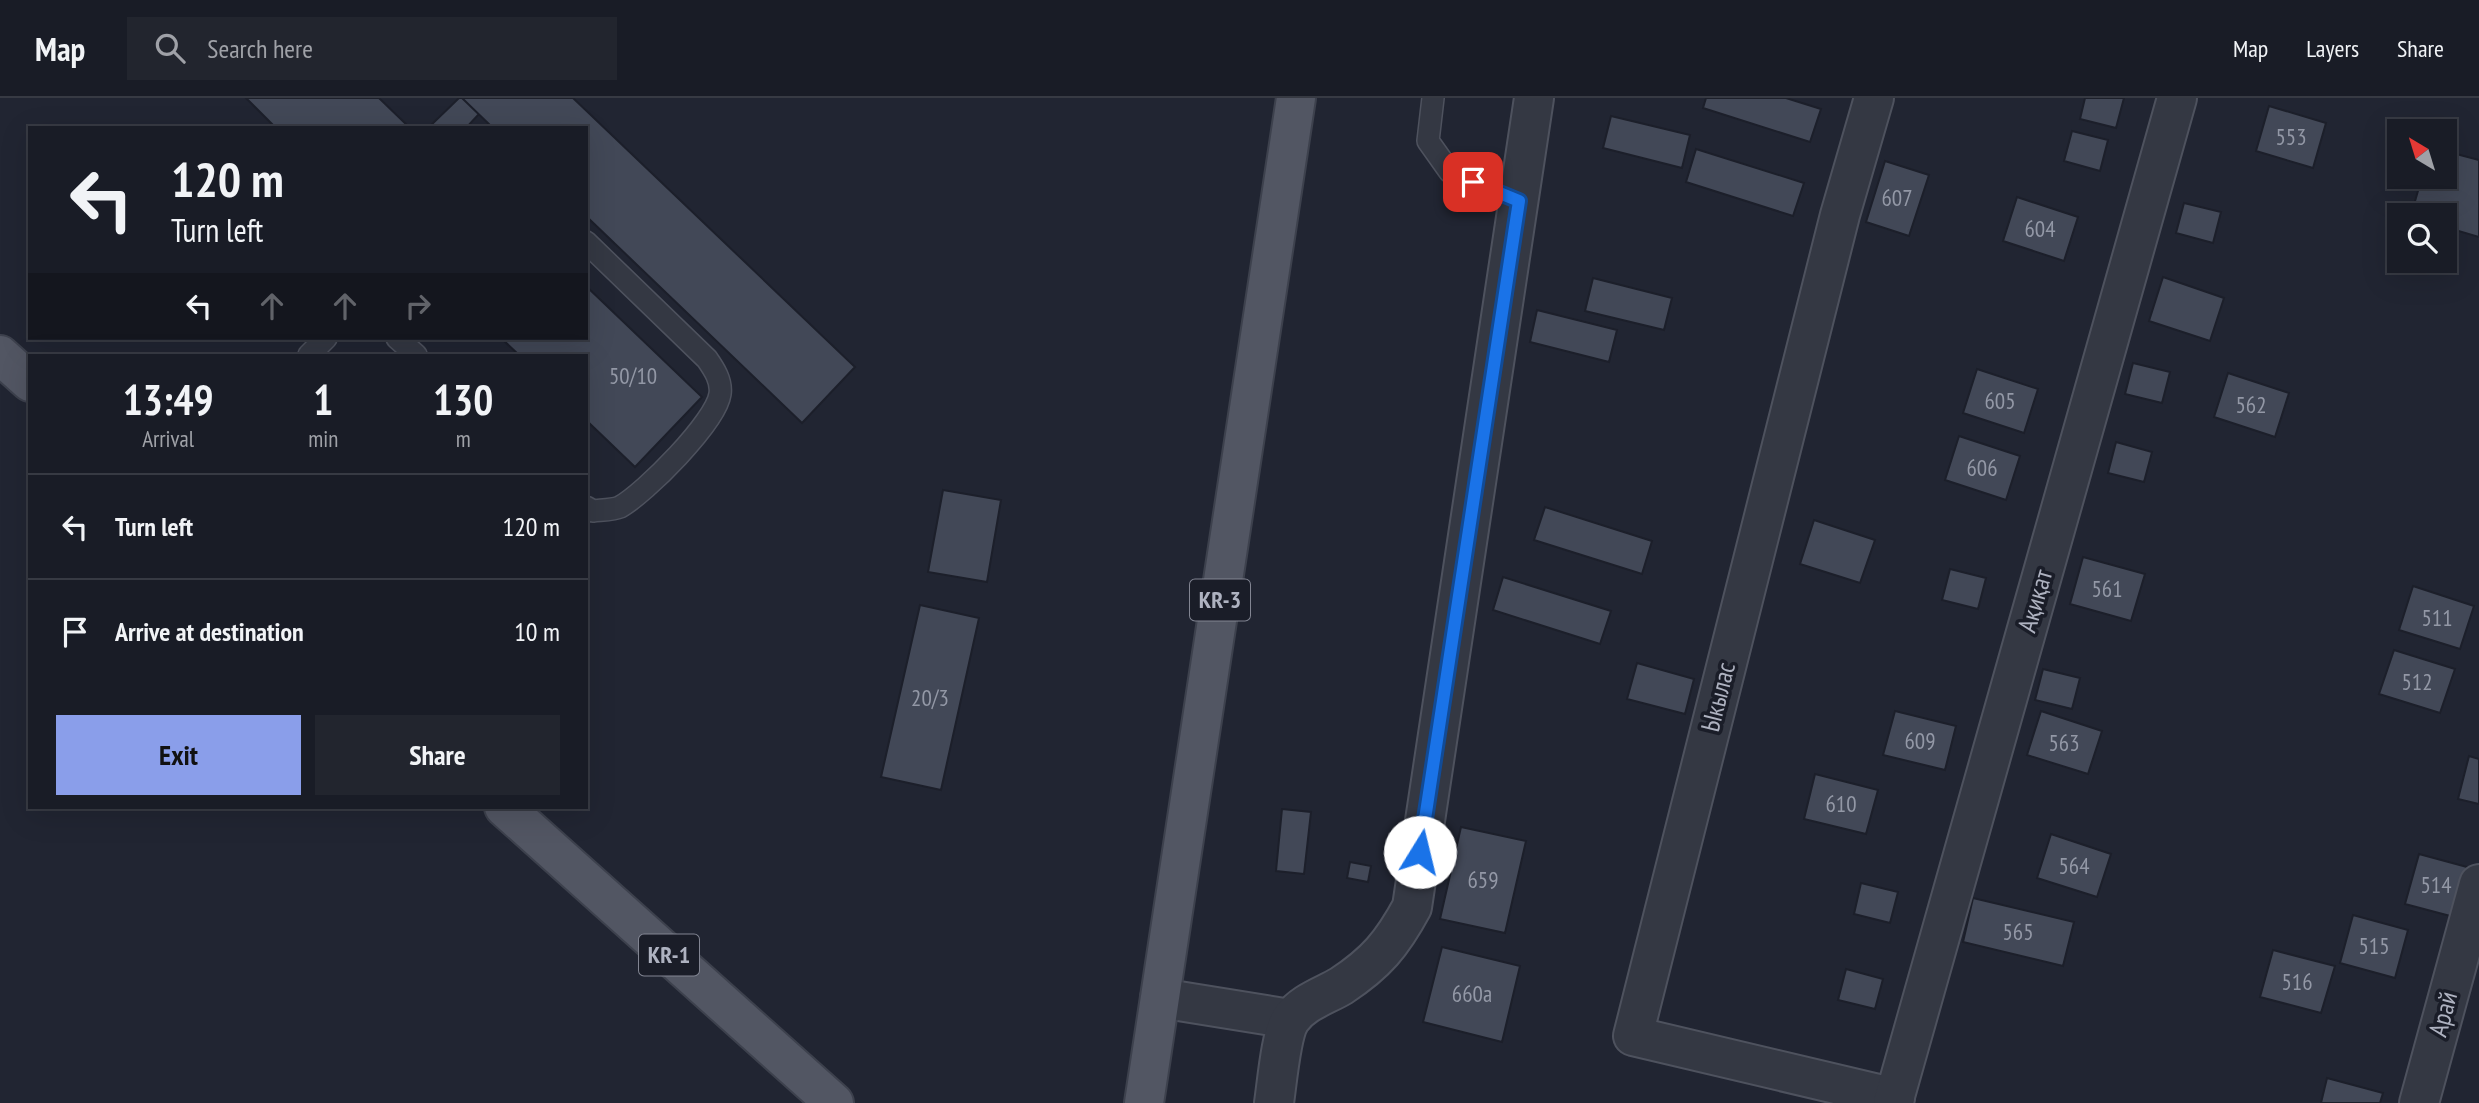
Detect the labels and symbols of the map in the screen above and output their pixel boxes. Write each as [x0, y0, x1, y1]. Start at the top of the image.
north arrow [2387, 119, 2457, 189]
house number: 553 [2275, 122, 2307, 151]
pin [1443, 152, 1503, 212]
house number: 607 [1881, 183, 1913, 212]
house number: 604 [2024, 214, 2056, 243]
house number: 50/10 [609, 361, 657, 390]
house number: 605 [1984, 386, 2016, 415]
house number: 562 [2235, 390, 2267, 419]
house number: 606 [1966, 453, 1998, 482]
street label: Ақиқат [2010, 565, 2059, 636]
house number: 561 [2091, 574, 2123, 603]
road number: KR-3 [1190, 579, 1250, 620]
house number: 511 [2421, 603, 2453, 632]
street label: Ыкылас [1693, 659, 1742, 735]
house number: 512 [2401, 667, 2433, 696]
house number: 20/3 [911, 683, 949, 712]
house number: 609 [1904, 726, 1936, 755]
house number: 563 [2048, 728, 2080, 757]
house number: 610 [1825, 789, 1857, 818]
position arrow [1383, 815, 1457, 889]
house number: 564 [2058, 851, 2090, 880]
house number: 659 [1467, 865, 1499, 894]
house number: 514 [2420, 870, 2452, 899]
house number: 565 [2002, 917, 2034, 946]
house number: 515 [2358, 931, 2390, 960]
road number: KR-1 [639, 934, 699, 976]
house number: 516 [2281, 967, 2313, 996]
house number: 660а [1452, 979, 1492, 1008]
street label: Арай [2421, 988, 2464, 1040]

